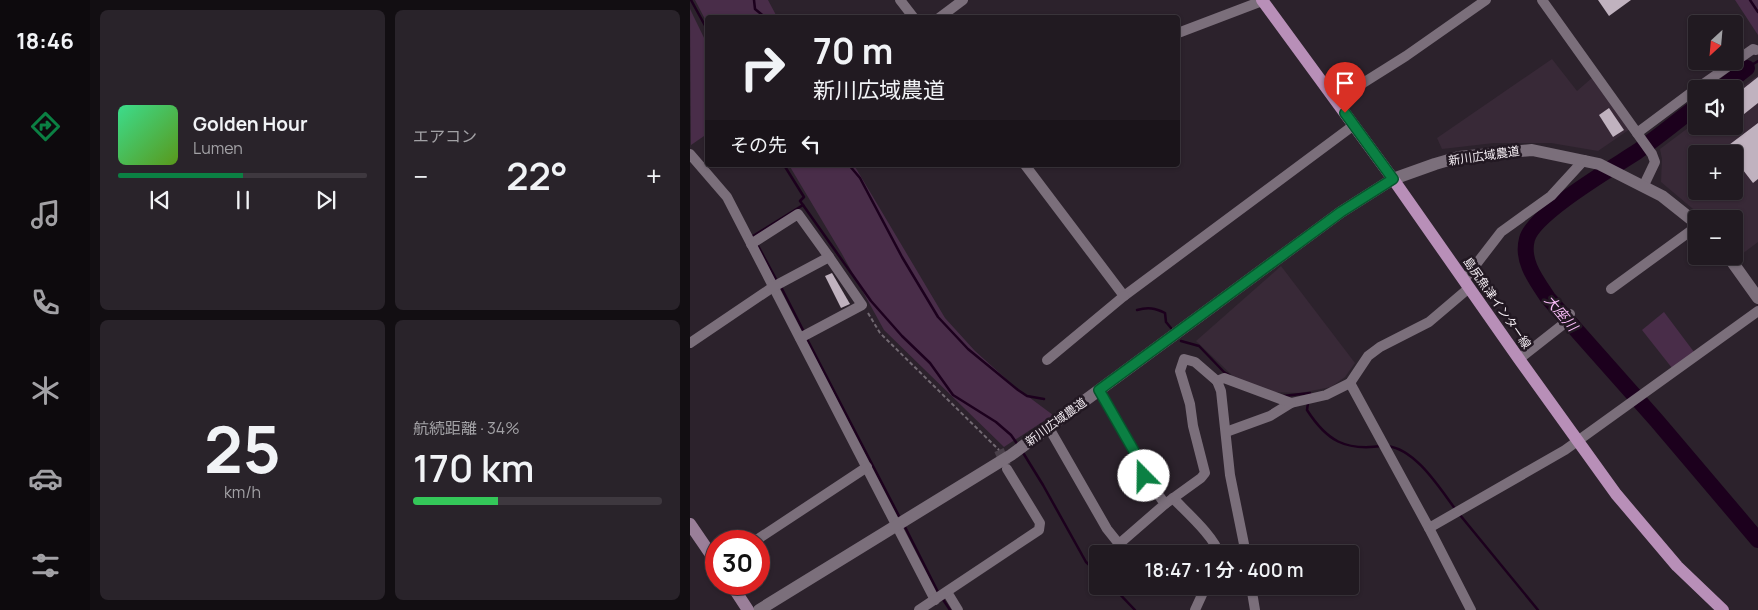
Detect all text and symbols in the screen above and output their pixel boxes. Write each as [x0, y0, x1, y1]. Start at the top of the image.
north arrow [1688, 15, 1742, 70]
map controls [1688, 15, 1743, 265]
text: 18:46 [16, 26, 74, 56]
text: 70 m [813, 27, 893, 75]
icon: right [730, 35, 795, 100]
pin [1324, 62, 1366, 113]
icon: arrive [1331, 69, 1359, 97]
text: 新川広域農道 [813, 75, 945, 105]
button: sound [1688, 80, 1743, 135]
icon: directions [28, 109, 63, 144]
text: Golden Hour [193, 111, 307, 137]
text: エアコン [413, 125, 477, 147]
icon: left [797, 130, 825, 158]
text: その先 [730, 132, 787, 158]
text: Lumen [193, 137, 243, 159]
street label: 新川広域農道 [1447, 142, 1521, 169]
button: + [1688, 145, 1743, 200]
text: 22° [506, 149, 568, 201]
text: − [413, 157, 428, 195]
text: + [646, 157, 662, 195]
icon: previous [146, 186, 174, 214]
icon: pause [229, 186, 257, 214]
icon: next [312, 186, 340, 214]
icon: music [28, 197, 63, 232]
button: − [1688, 210, 1743, 265]
street label: 島尻魚津インター線 [1459, 254, 1535, 352]
icon: phone [28, 285, 63, 320]
water label: 大座川 [1541, 290, 1583, 336]
icon: climate [28, 373, 63, 408]
street label: 新川広域農道 [1022, 394, 1090, 450]
text: 25 [204, 404, 281, 493]
text: 航続距離 · 34% [413, 417, 520, 439]
text: 170 km [413, 441, 534, 493]
position arrow [1117, 449, 1169, 501]
icon: car [28, 461, 63, 496]
text: km/h [224, 481, 261, 503]
speed limit sign: 30 [705, 530, 770, 595]
icon: filters [28, 548, 63, 583]
text: 18:47 · 1 分 · 400 m [1144, 557, 1304, 583]

